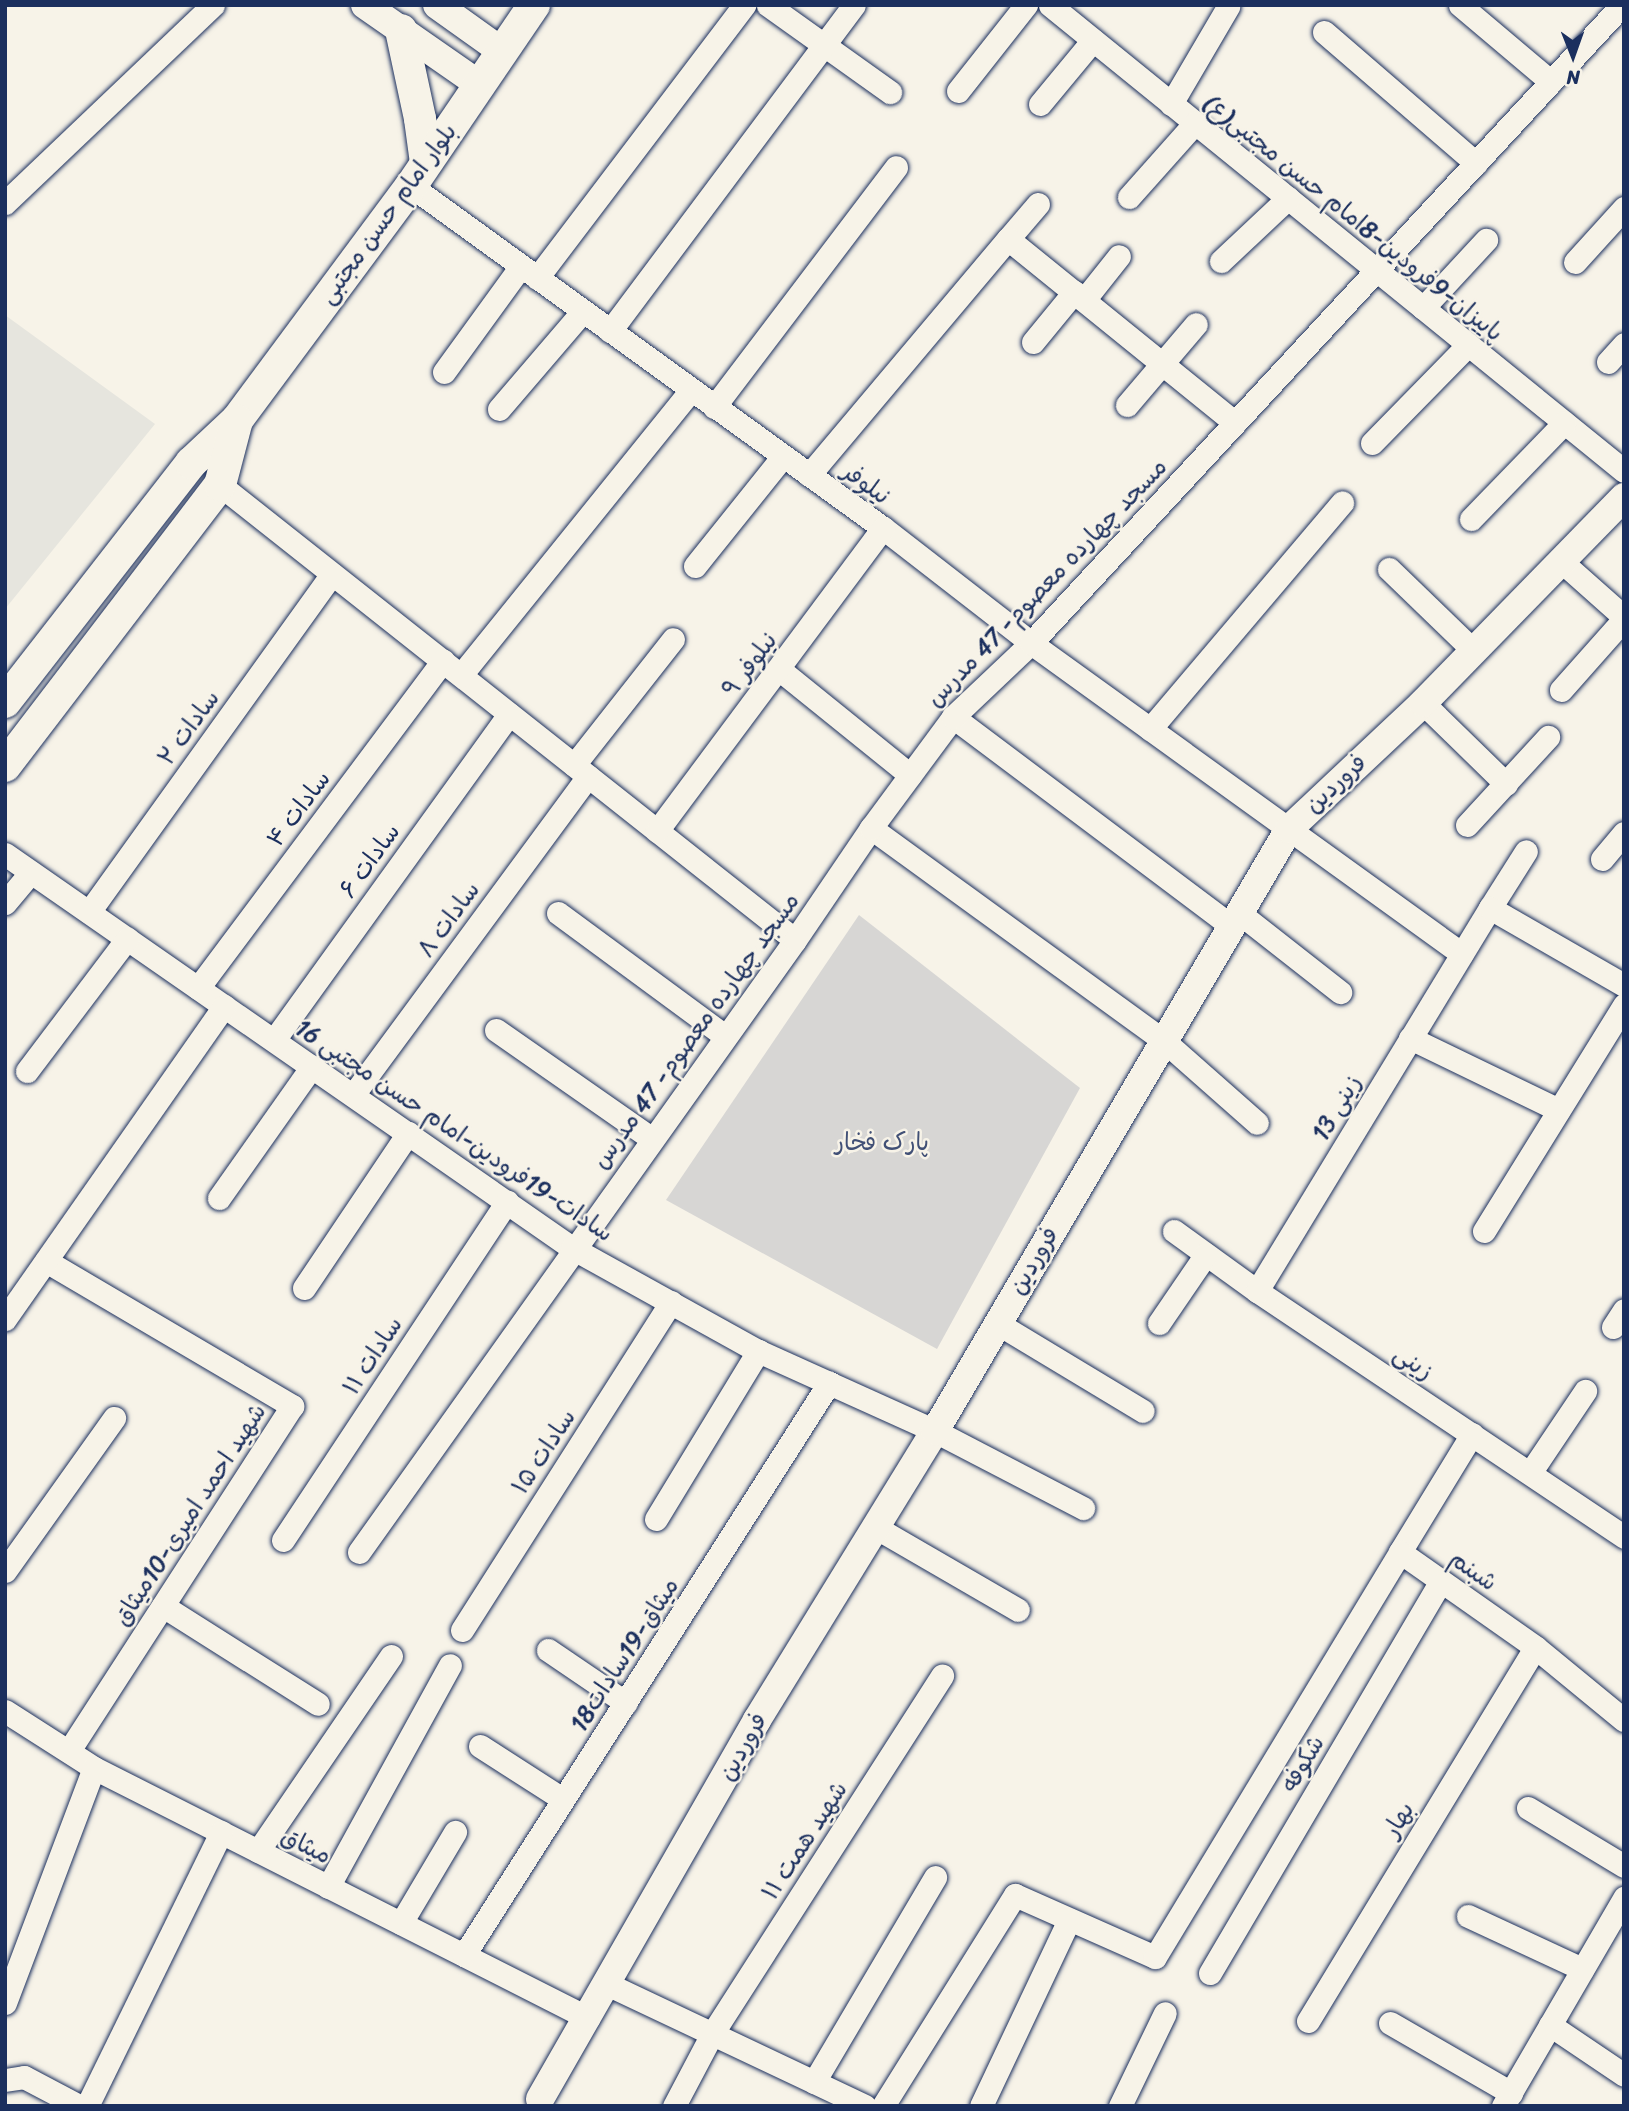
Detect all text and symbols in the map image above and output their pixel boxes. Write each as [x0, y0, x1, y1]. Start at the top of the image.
north arrow [1538, 21, 1608, 91]
text: N [1567, 61, 1580, 94]
street label: پاییزان-9فرودین-8امام حسن مجتبی(ع) [1197, 88, 1509, 348]
street label: بلوار امام حسن مجتبی [313, 118, 463, 310]
street label: مسجد چهارده معصوم- 47 مدرس [921, 453, 1173, 713]
street label: نیلوفر [836, 457, 896, 511]
street label: نیلوفر ۹ [716, 627, 784, 703]
street label: سادات ۲ [152, 685, 226, 771]
street label: فروردین [1299, 748, 1373, 820]
street label: سادات ۴ [261, 765, 337, 853]
street label: سادات ۶ [334, 818, 406, 904]
street label: سادات ۸ [412, 876, 486, 964]
street label: مسجد چهارده معصوم- 47 مدرس [586, 887, 806, 1175]
street label: سادات-19فرودین-امام حسن مجتبی 16 [290, 1014, 618, 1248]
street label: زینی 13 [1306, 1070, 1368, 1146]
park label: پارک فخار [835, 1129, 929, 1157]
street label: فروردین [1003, 1222, 1065, 1300]
street label: سادات ۱۱ [337, 1312, 409, 1400]
street label: زینی [1388, 1339, 1438, 1387]
street label: شهید احمد امیری-10میثاق [107, 1399, 273, 1631]
street label: سادات ۱۵ [506, 1404, 582, 1500]
street label: شبنم [1444, 1544, 1502, 1598]
street label: 18میثاق-19سادات [565, 1573, 685, 1737]
street label: فروردین [713, 1708, 773, 1786]
street label: شکوفه [1275, 1731, 1331, 1797]
street label: شهید همت ۱۱ [756, 1776, 854, 1906]
street label: بهار [1377, 1797, 1421, 1843]
street label: میثاق [276, 1821, 336, 1871]

